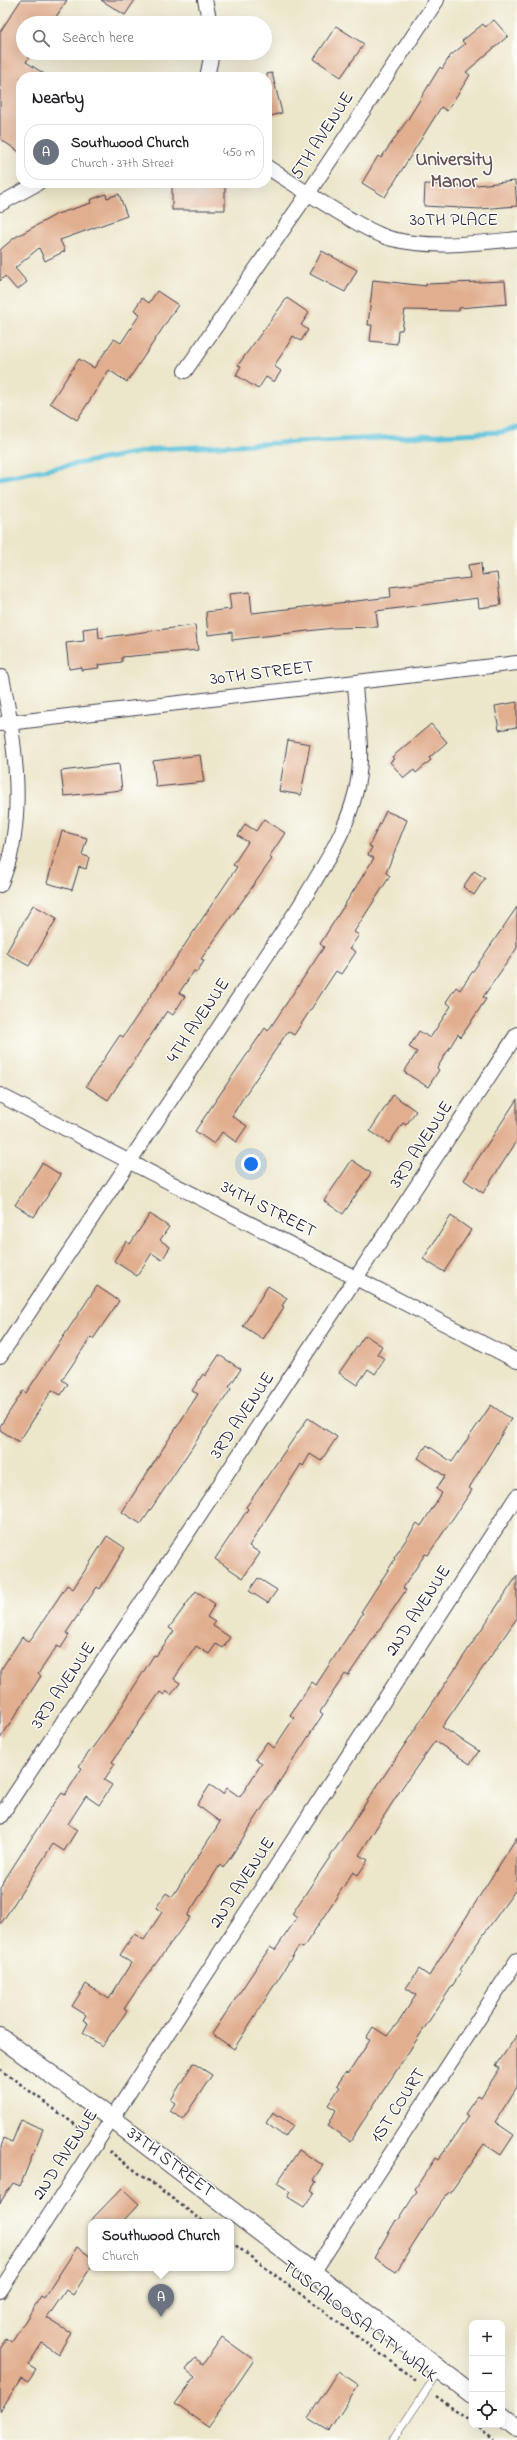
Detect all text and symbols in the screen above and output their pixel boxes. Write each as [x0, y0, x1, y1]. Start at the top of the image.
search box [16, 16, 272, 60]
icon: search [30, 27, 52, 49]
text: Search here [62, 27, 134, 49]
text: Nearby [32, 86, 84, 111]
street label: 5TH AVENUE [285, 87, 361, 185]
text: Southwood Church [71, 132, 189, 154]
text: A [42, 143, 50, 162]
text: 450 m [223, 143, 255, 162]
district label: University Manor [415, 147, 493, 196]
text: Church · 37th Street [71, 154, 174, 173]
street label: 30TH PLACE [410, 208, 498, 234]
street label: 30TH STREET [209, 655, 315, 693]
street label: 4TH AVENUE [161, 973, 237, 1069]
street label: 3RD AVENUE [384, 1096, 460, 1194]
your location [241, 1154, 261, 1174]
street label: 34TH STREET [216, 1175, 320, 1245]
street label: 3RD AVENUE [204, 1367, 282, 1465]
street label: 2ND AVENUE [380, 1560, 458, 1662]
street label: 3RD AVENUE [25, 1637, 103, 1735]
street label: 2ND AVENUE [204, 1832, 282, 1934]
street label: 1ST COURT [365, 2063, 433, 2149]
street label: 2ND AVENUE [27, 2104, 105, 2206]
street label: 37TH STREET [121, 2121, 219, 2205]
popup [88, 2219, 234, 2271]
text: Southwood Church [102, 2225, 220, 2247]
text: Church [102, 2247, 139, 2266]
street label: TUSCALOOSA CITY WALK [276, 2255, 443, 2389]
pin: A [148, 2284, 174, 2317]
map controls [469, 2320, 505, 2428]
button: + [469, 2320, 505, 2356]
button: − [469, 2356, 505, 2392]
button: locate [469, 2392, 505, 2428]

